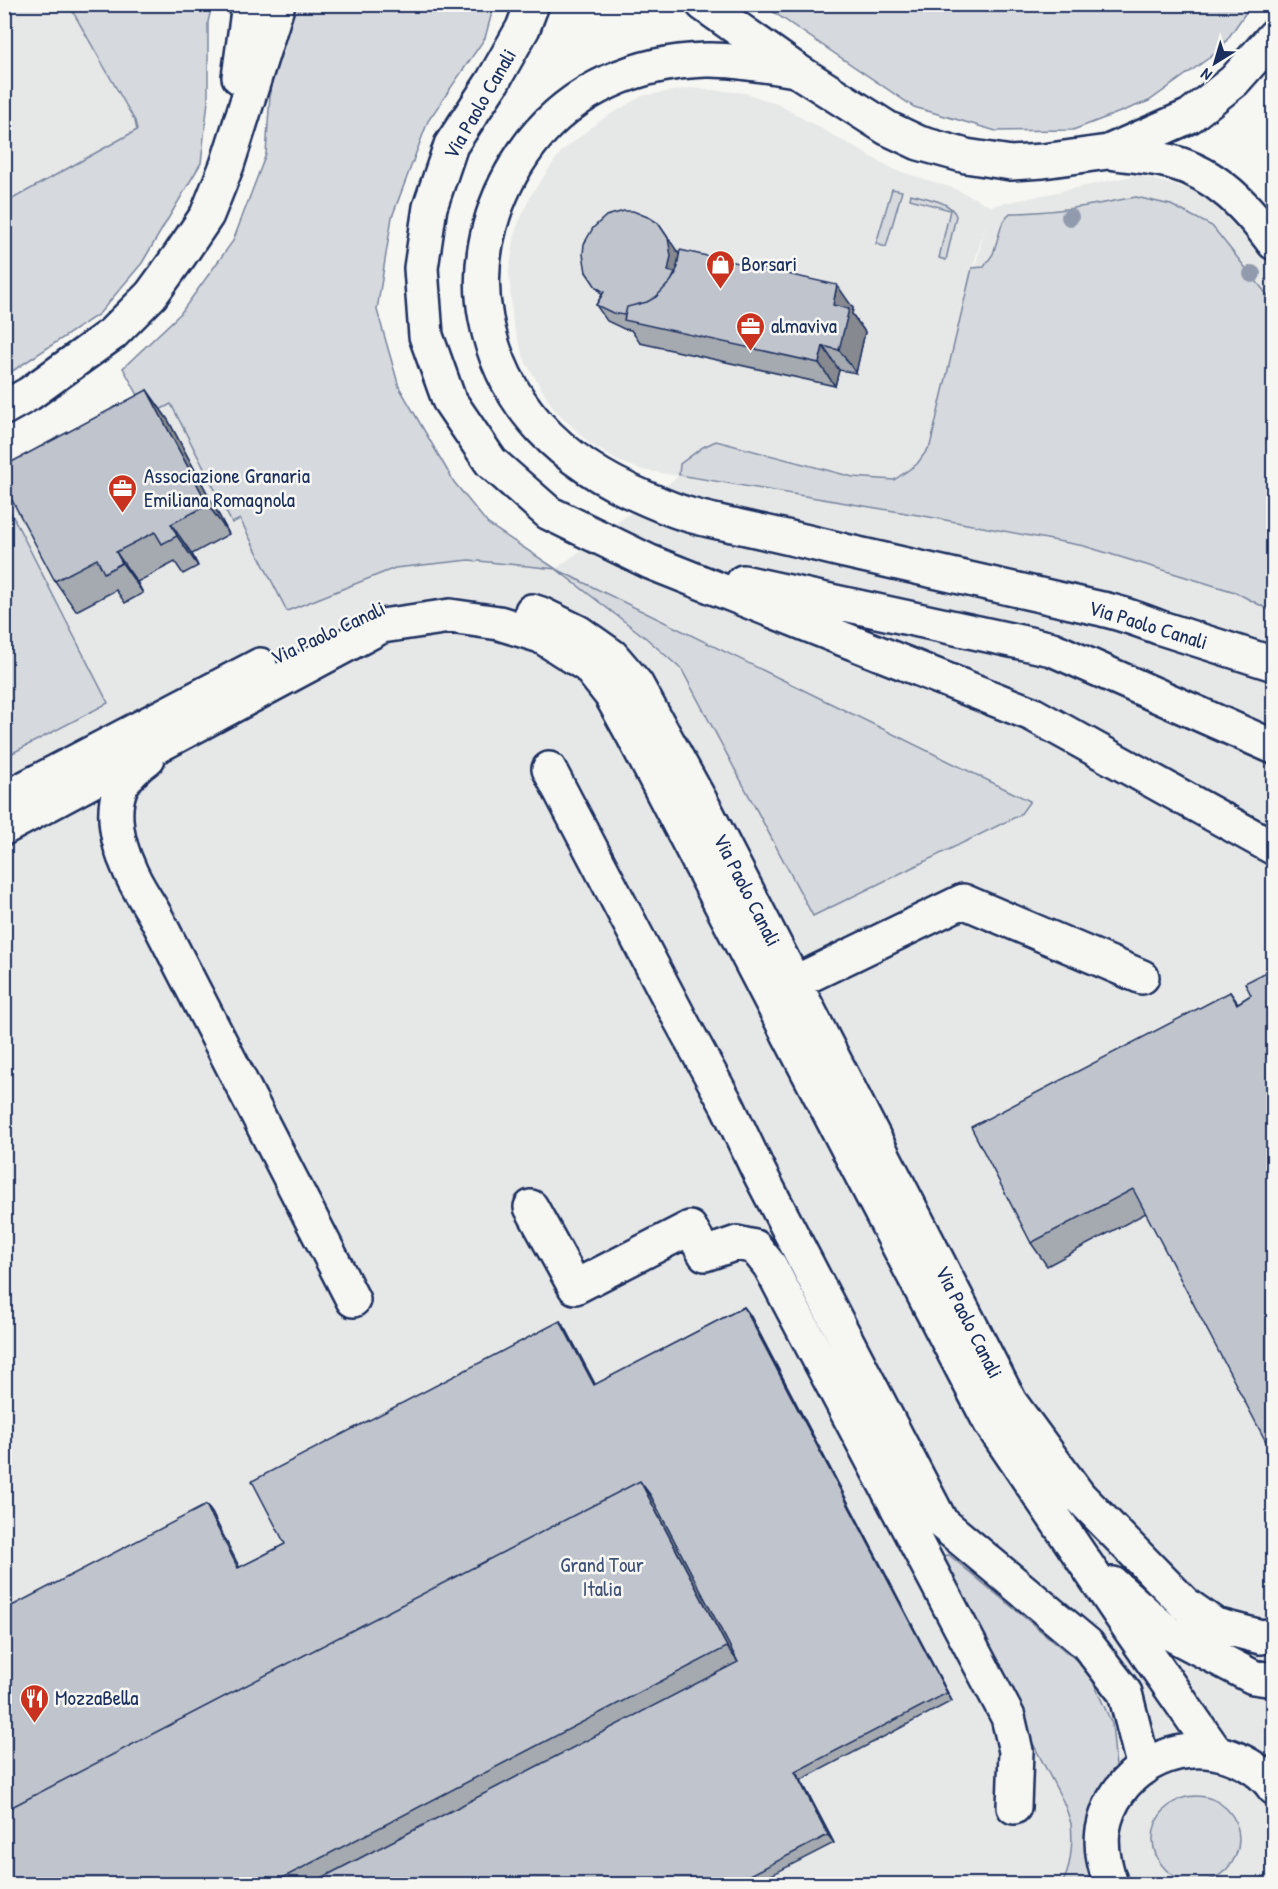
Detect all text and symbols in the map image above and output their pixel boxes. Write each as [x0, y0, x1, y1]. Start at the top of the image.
north arrow [1185, 33, 1245, 93]
street label: Via Paolo Canali [436, 43, 523, 164]
text: N [1196, 63, 1216, 86]
shop icon: Borsari [704, 248, 736, 290]
place label: Borsari [741, 249, 797, 278]
office icon: almaviva [734, 310, 766, 352]
place label: almaviva [771, 311, 837, 340]
place label: Associazione Granaria Emiliana Romagnola [144, 461, 310, 514]
office icon: Associazione Granaria Emiliana Romagnola [107, 472, 139, 514]
street label: Via Paolo Canali [266, 593, 390, 672]
street label: Via Paolo Canali [1085, 593, 1211, 656]
street label: Via Paolo Canali [707, 828, 788, 951]
street label: Via Paolo Canali [929, 1260, 1010, 1383]
park label: Grand Tour Italia [560, 1550, 644, 1603]
restaurant icon: MozzaBella [18, 1682, 50, 1724]
place label: MozzaBella [55, 1683, 138, 1712]

